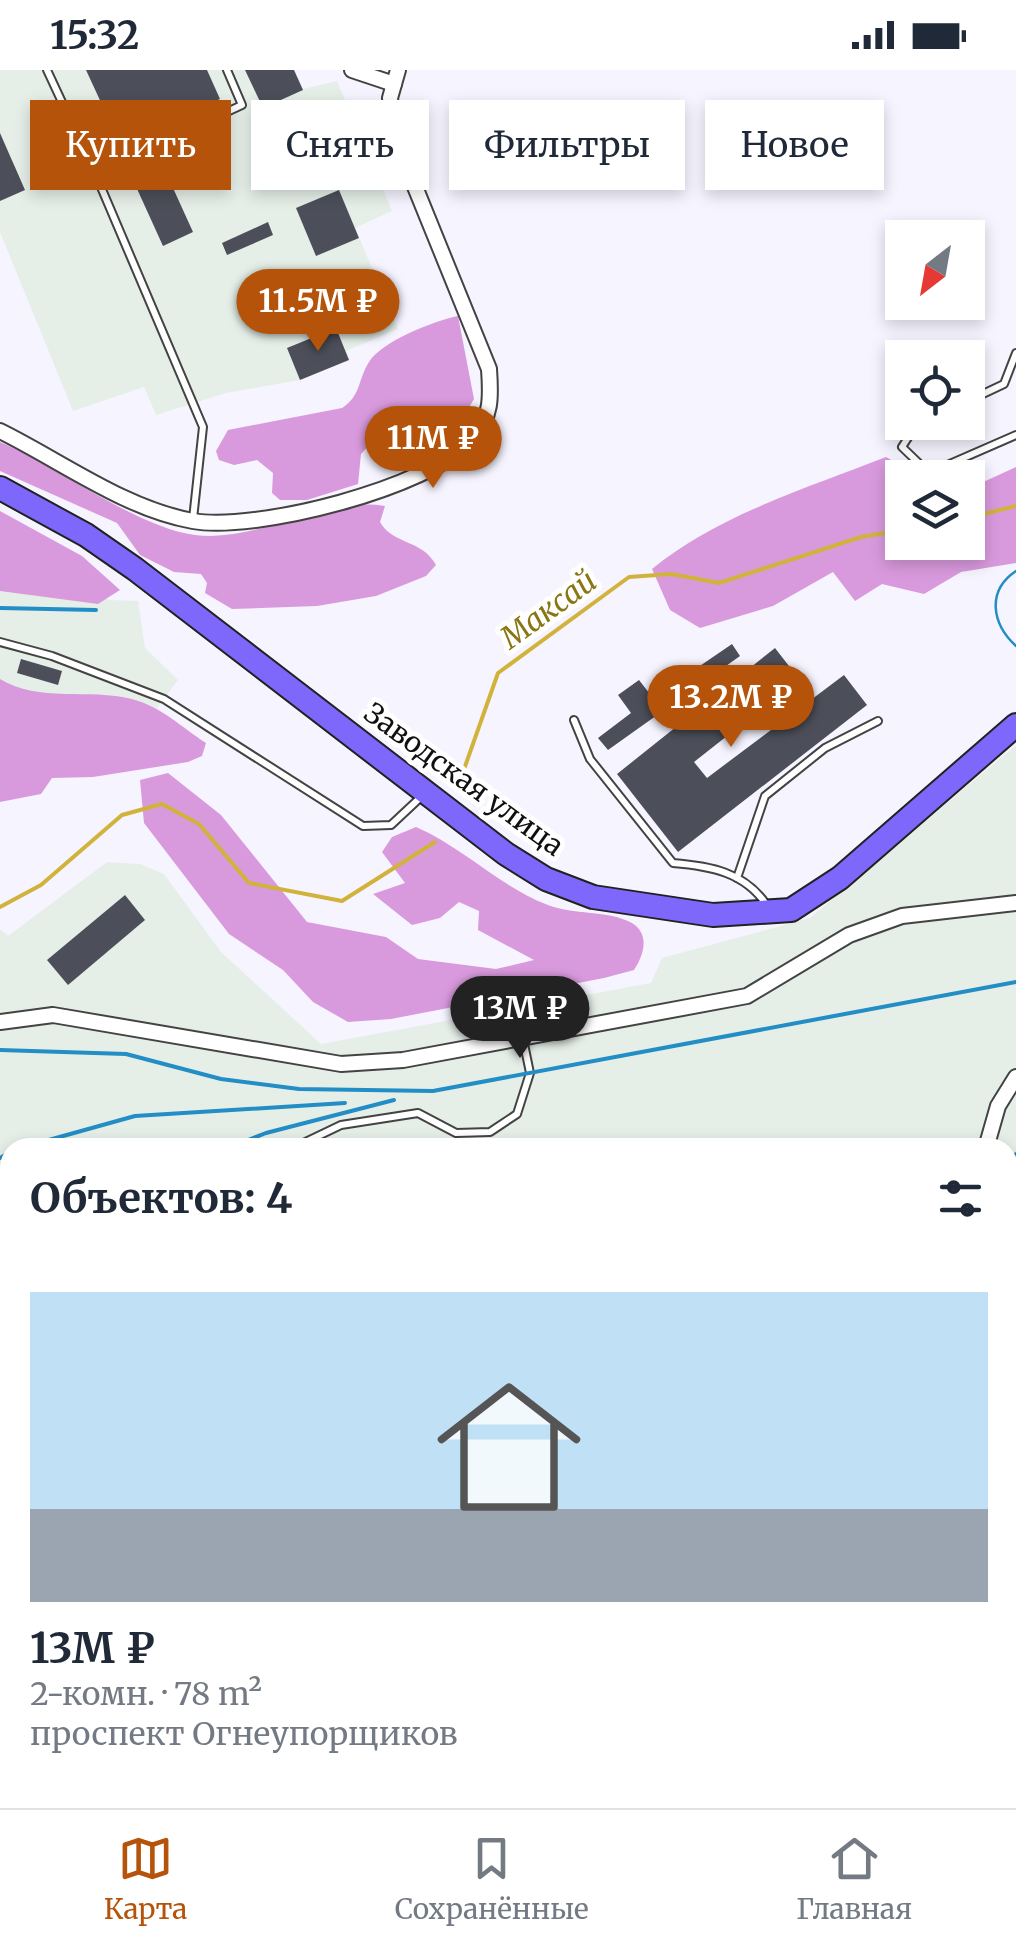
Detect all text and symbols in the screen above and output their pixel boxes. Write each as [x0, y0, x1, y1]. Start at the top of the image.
text: 15:32 [50, 12, 139, 59]
chip: Купить [30, 100, 231, 190]
chip: Снять [251, 100, 429, 190]
chip: Фильтры [449, 100, 685, 190]
chip: Новое [705, 100, 884, 190]
north arrow [885, 220, 985, 320]
map controls [885, 220, 985, 560]
pin: 11.5M ₽ [226, 269, 410, 354]
text: 11.5M ₽ [258, 281, 378, 321]
button: locate [885, 340, 985, 440]
pin: 11M ₽ [363, 406, 503, 491]
text: 11M ₽ [387, 418, 479, 458]
button: layers [885, 460, 985, 560]
water label: Максай [491, 561, 603, 658]
pin: 13.2M ₽ [639, 665, 823, 750]
text: 13.2M ₽ [669, 677, 793, 717]
street label: Заводская улица [357, 695, 571, 863]
pin: 13M ₽ [450, 976, 590, 1061]
text: 13M ₽ [472, 988, 568, 1028]
icon: filters [933, 1171, 988, 1226]
text: Объектов: 4 [30, 1172, 293, 1224]
icon: home [419, 1357, 599, 1537]
text: 13M ₽ [30, 1622, 155, 1674]
text: 2-комн. · 78 m² [30, 1674, 262, 1714]
text: проспект Огнеупорщиков [30, 1714, 458, 1754]
tab: Карта [104, 1831, 187, 1927]
tab: Сохранённые [395, 1831, 589, 1927]
tab: Главная [796, 1831, 912, 1927]

